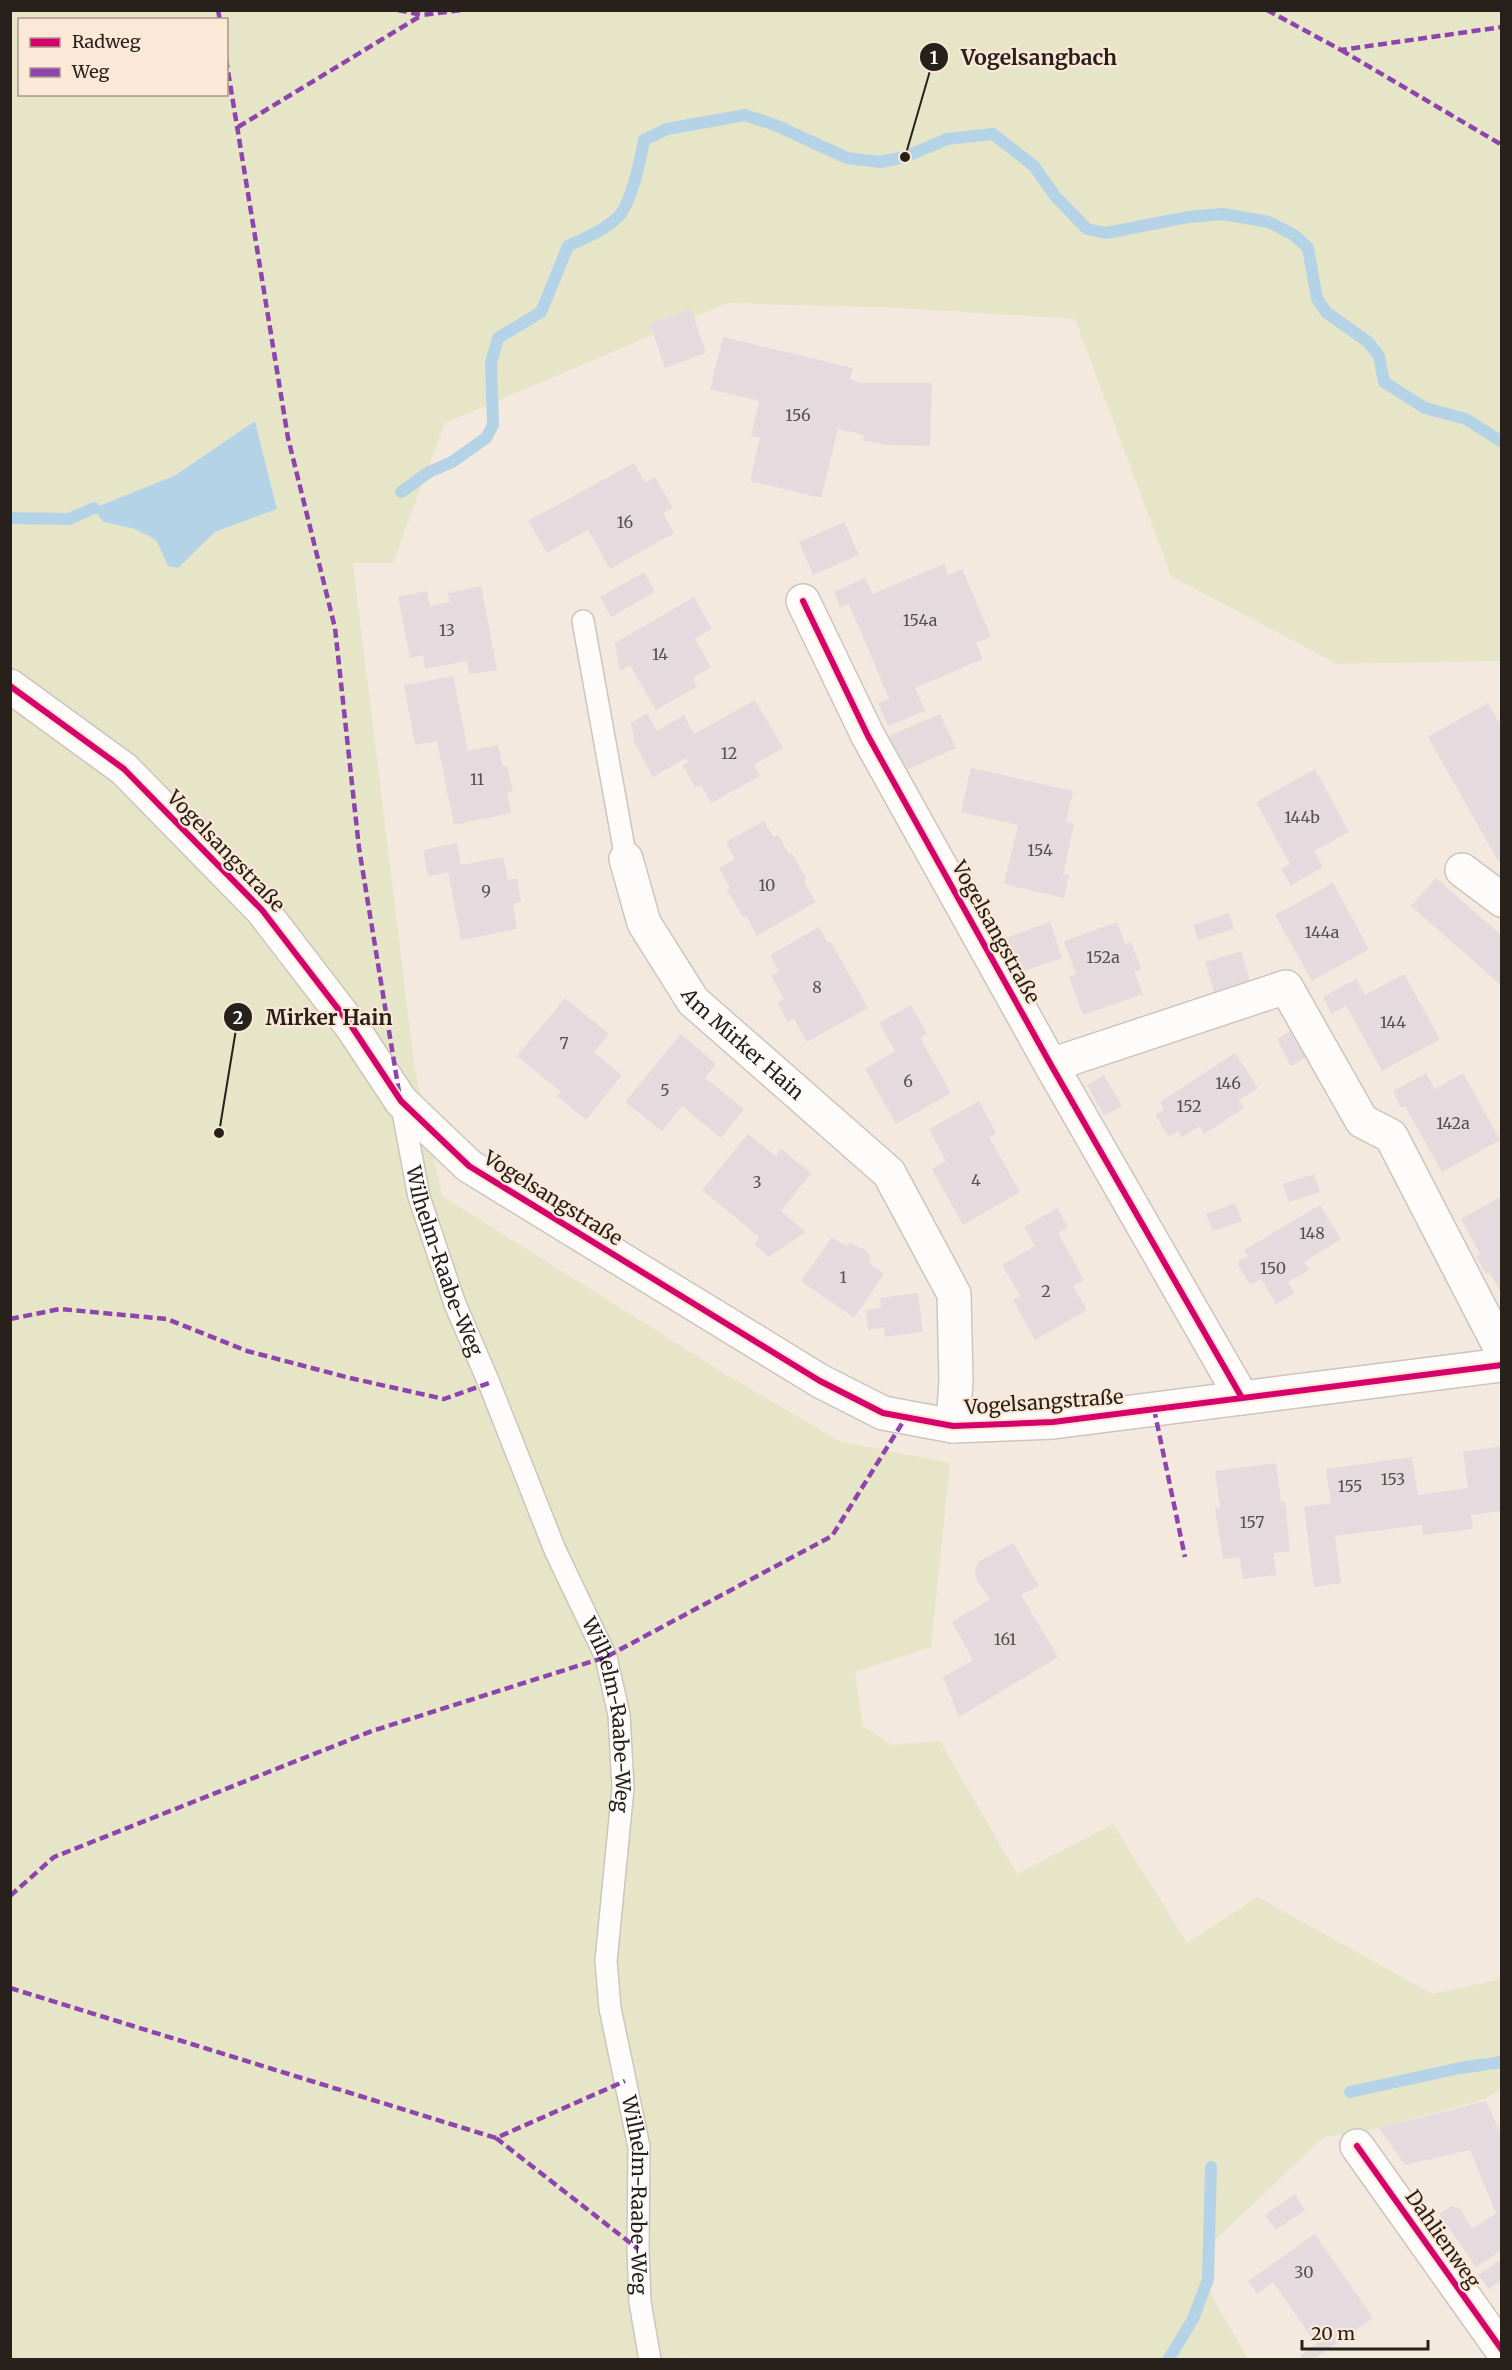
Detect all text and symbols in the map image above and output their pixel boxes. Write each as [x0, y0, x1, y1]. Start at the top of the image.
legend [18, 18, 228, 96]
text: Radweg [72, 30, 141, 53]
callout: Vogelsangbach [919, 38, 1129, 77]
text: Vogelsangbach [960, 44, 1117, 71]
text: 1 [930, 46, 938, 69]
text: Weg [71, 60, 110, 83]
house number: 156 [785, 405, 811, 425]
house number: 16 [617, 512, 633, 532]
house number: 154a [903, 610, 938, 630]
house number: 13 [439, 620, 455, 640]
house number: 14 [652, 644, 668, 664]
house number: 12 [721, 743, 737, 763]
house number: 11 [470, 769, 484, 789]
street label: Vogelsangstraße [161, 784, 291, 917]
house number: 144b [1284, 807, 1320, 827]
house number: 154 [1027, 840, 1053, 860]
street label: Vogelsangstraße [946, 855, 1046, 1008]
house number: 10 [759, 875, 775, 895]
house number: 9 [481, 881, 491, 901]
house number: 144a [1305, 922, 1340, 942]
house number: 152a [1086, 947, 1120, 967]
house number: 8 [812, 977, 822, 997]
street label: Am Mirker Hain [676, 982, 809, 1105]
callout: Mirker Hain [223, 998, 404, 1037]
text: Mirker Hain [265, 1004, 393, 1031]
text: 2 [233, 1006, 243, 1029]
house number: 144 [1380, 1012, 1406, 1032]
house number: 7 [559, 1033, 569, 1053]
house number: 6 [903, 1071, 913, 1091]
house number: 146 [1215, 1073, 1241, 1093]
house number: 5 [660, 1080, 670, 1100]
house number: 152 [1177, 1096, 1201, 1116]
house number: 142a [1436, 1113, 1470, 1133]
street label: Vogelsangstraße [478, 1144, 627, 1250]
street label: Wilhelm-Raabe-Weg [401, 1162, 489, 1360]
house number: 4 [971, 1170, 981, 1190]
house number: 3 [752, 1172, 762, 1192]
house number: 148 [1299, 1223, 1325, 1243]
house number: 150 [1260, 1258, 1286, 1278]
house number: 1 [839, 1267, 847, 1287]
house number: 2 [1041, 1281, 1051, 1301]
street label: Vogelsangstraße [963, 1383, 1124, 1420]
house number: 153 [1381, 1469, 1405, 1489]
house number: 155 [1338, 1476, 1362, 1496]
house number: 157 [1240, 1512, 1264, 1532]
street label: Wilhelm-Raabe-Weg [576, 1612, 636, 1814]
house number: 161 [994, 1629, 1016, 1649]
street label: Wilhelm-Raabe-Weg [616, 2092, 653, 2295]
street label: Dahlienweg [1400, 2185, 1486, 2293]
house number: 30 [1294, 2262, 1314, 2282]
scale bar [1302, 2313, 1428, 2351]
text: 20 m [1311, 2322, 1355, 2345]

